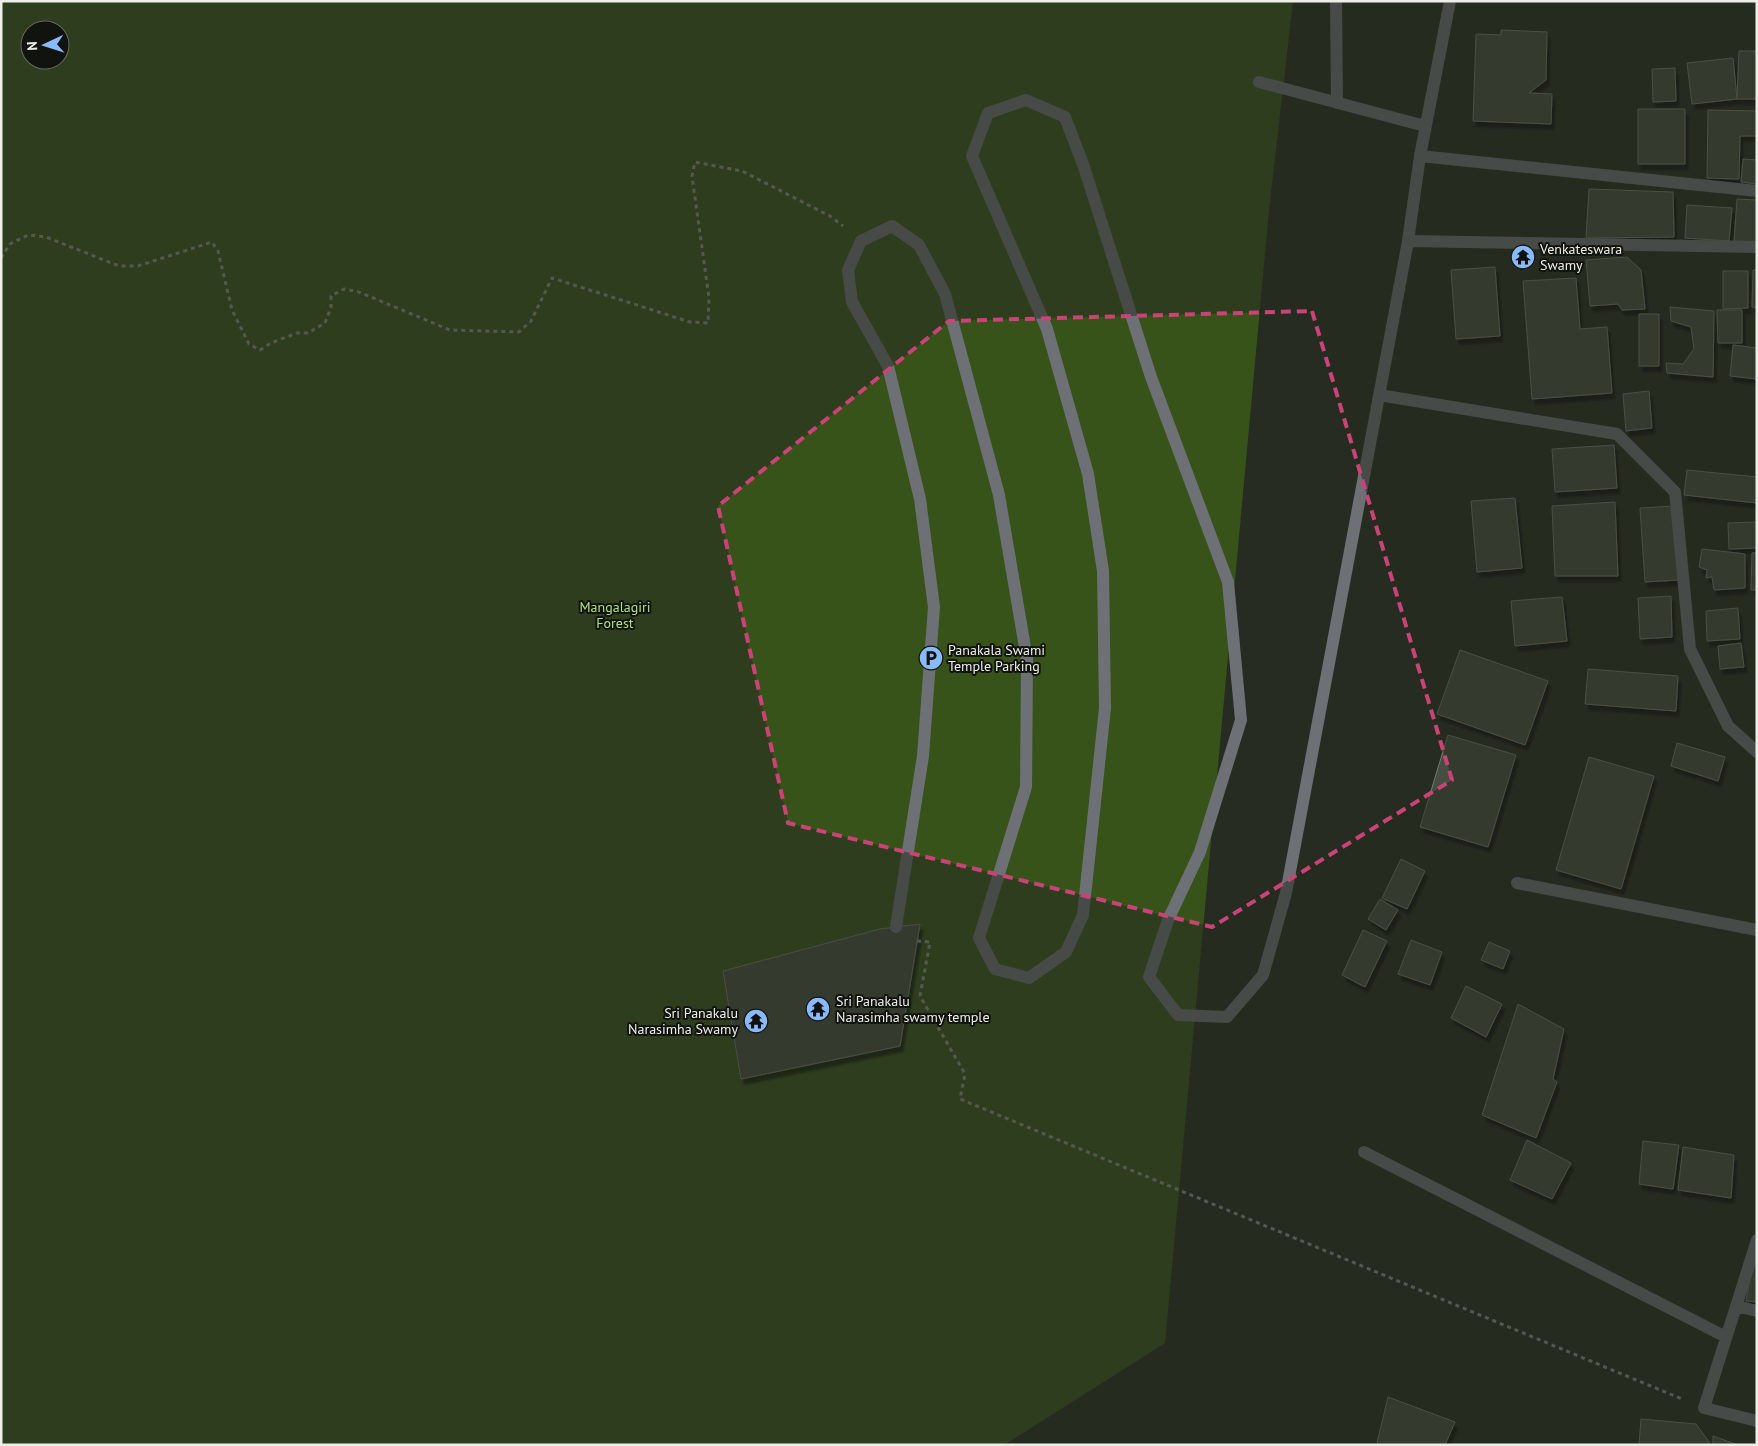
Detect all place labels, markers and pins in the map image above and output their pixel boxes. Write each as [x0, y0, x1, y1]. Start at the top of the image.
place label: Venkateswara Swamy [1539, 240, 1622, 274]
temple icon: Venkateswara Swamy [1510, 244, 1536, 270]
place label: Panakala Swami Temple Parking [948, 641, 1045, 675]
parking icon: Panakala Swami Temple Parking [918, 645, 944, 671]
place label: Sri Panakalu Narasimha swamy temple [836, 992, 990, 1026]
temple icon: Sri Panakalu Narasimha swamy temple [805, 996, 831, 1022]
place label: Sri Panakalu Narasimha Swamy [628, 1004, 738, 1038]
temple icon: Sri Panakalu Narasimha Swamy [743, 1008, 769, 1034]

